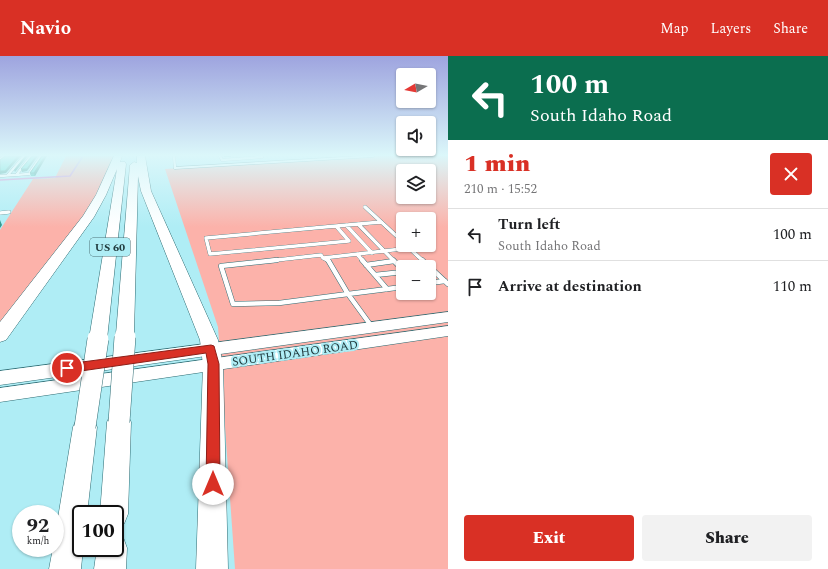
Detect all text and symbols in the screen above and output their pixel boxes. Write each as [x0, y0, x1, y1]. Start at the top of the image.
text: Navio [20, 14, 71, 43]
text: Map [660, 18, 689, 39]
text: Layers [711, 18, 751, 39]
text: Share [773, 18, 808, 39]
text: 100 m [530, 63, 609, 106]
north arrow [396, 68, 436, 108]
map controls [396, 68, 436, 300]
icon: left [464, 72, 516, 124]
text: South Idaho Road [530, 102, 672, 129]
button: sound [396, 116, 436, 156]
text: 1 min [464, 146, 530, 182]
button: close [770, 153, 812, 195]
button: layers [396, 164, 436, 204]
text: 210 m · 15:52 [464, 179, 537, 199]
button: + [396, 212, 436, 252]
text: Turn left [498, 213, 560, 236]
text: 100 m [773, 223, 812, 246]
icon: left [464, 224, 486, 246]
text: South Idaho Road [498, 236, 601, 256]
road number: US 60 [90, 238, 130, 256]
button: − [396, 260, 436, 300]
text: Arrive at destination [498, 275, 642, 298]
text: 110 m [773, 275, 812, 298]
icon: arrive [464, 276, 486, 298]
street label: SOUTH IDAHO ROAD [231, 335, 359, 372]
pin [50, 351, 84, 385]
icon: arrive [56, 357, 78, 379]
position arrow [192, 463, 234, 505]
speed limit sign: 100 [72, 505, 124, 557]
text: 92 [27, 511, 49, 541]
button: Exit [464, 515, 634, 561]
button: Share [642, 515, 812, 561]
text: km/h [27, 533, 49, 549]

